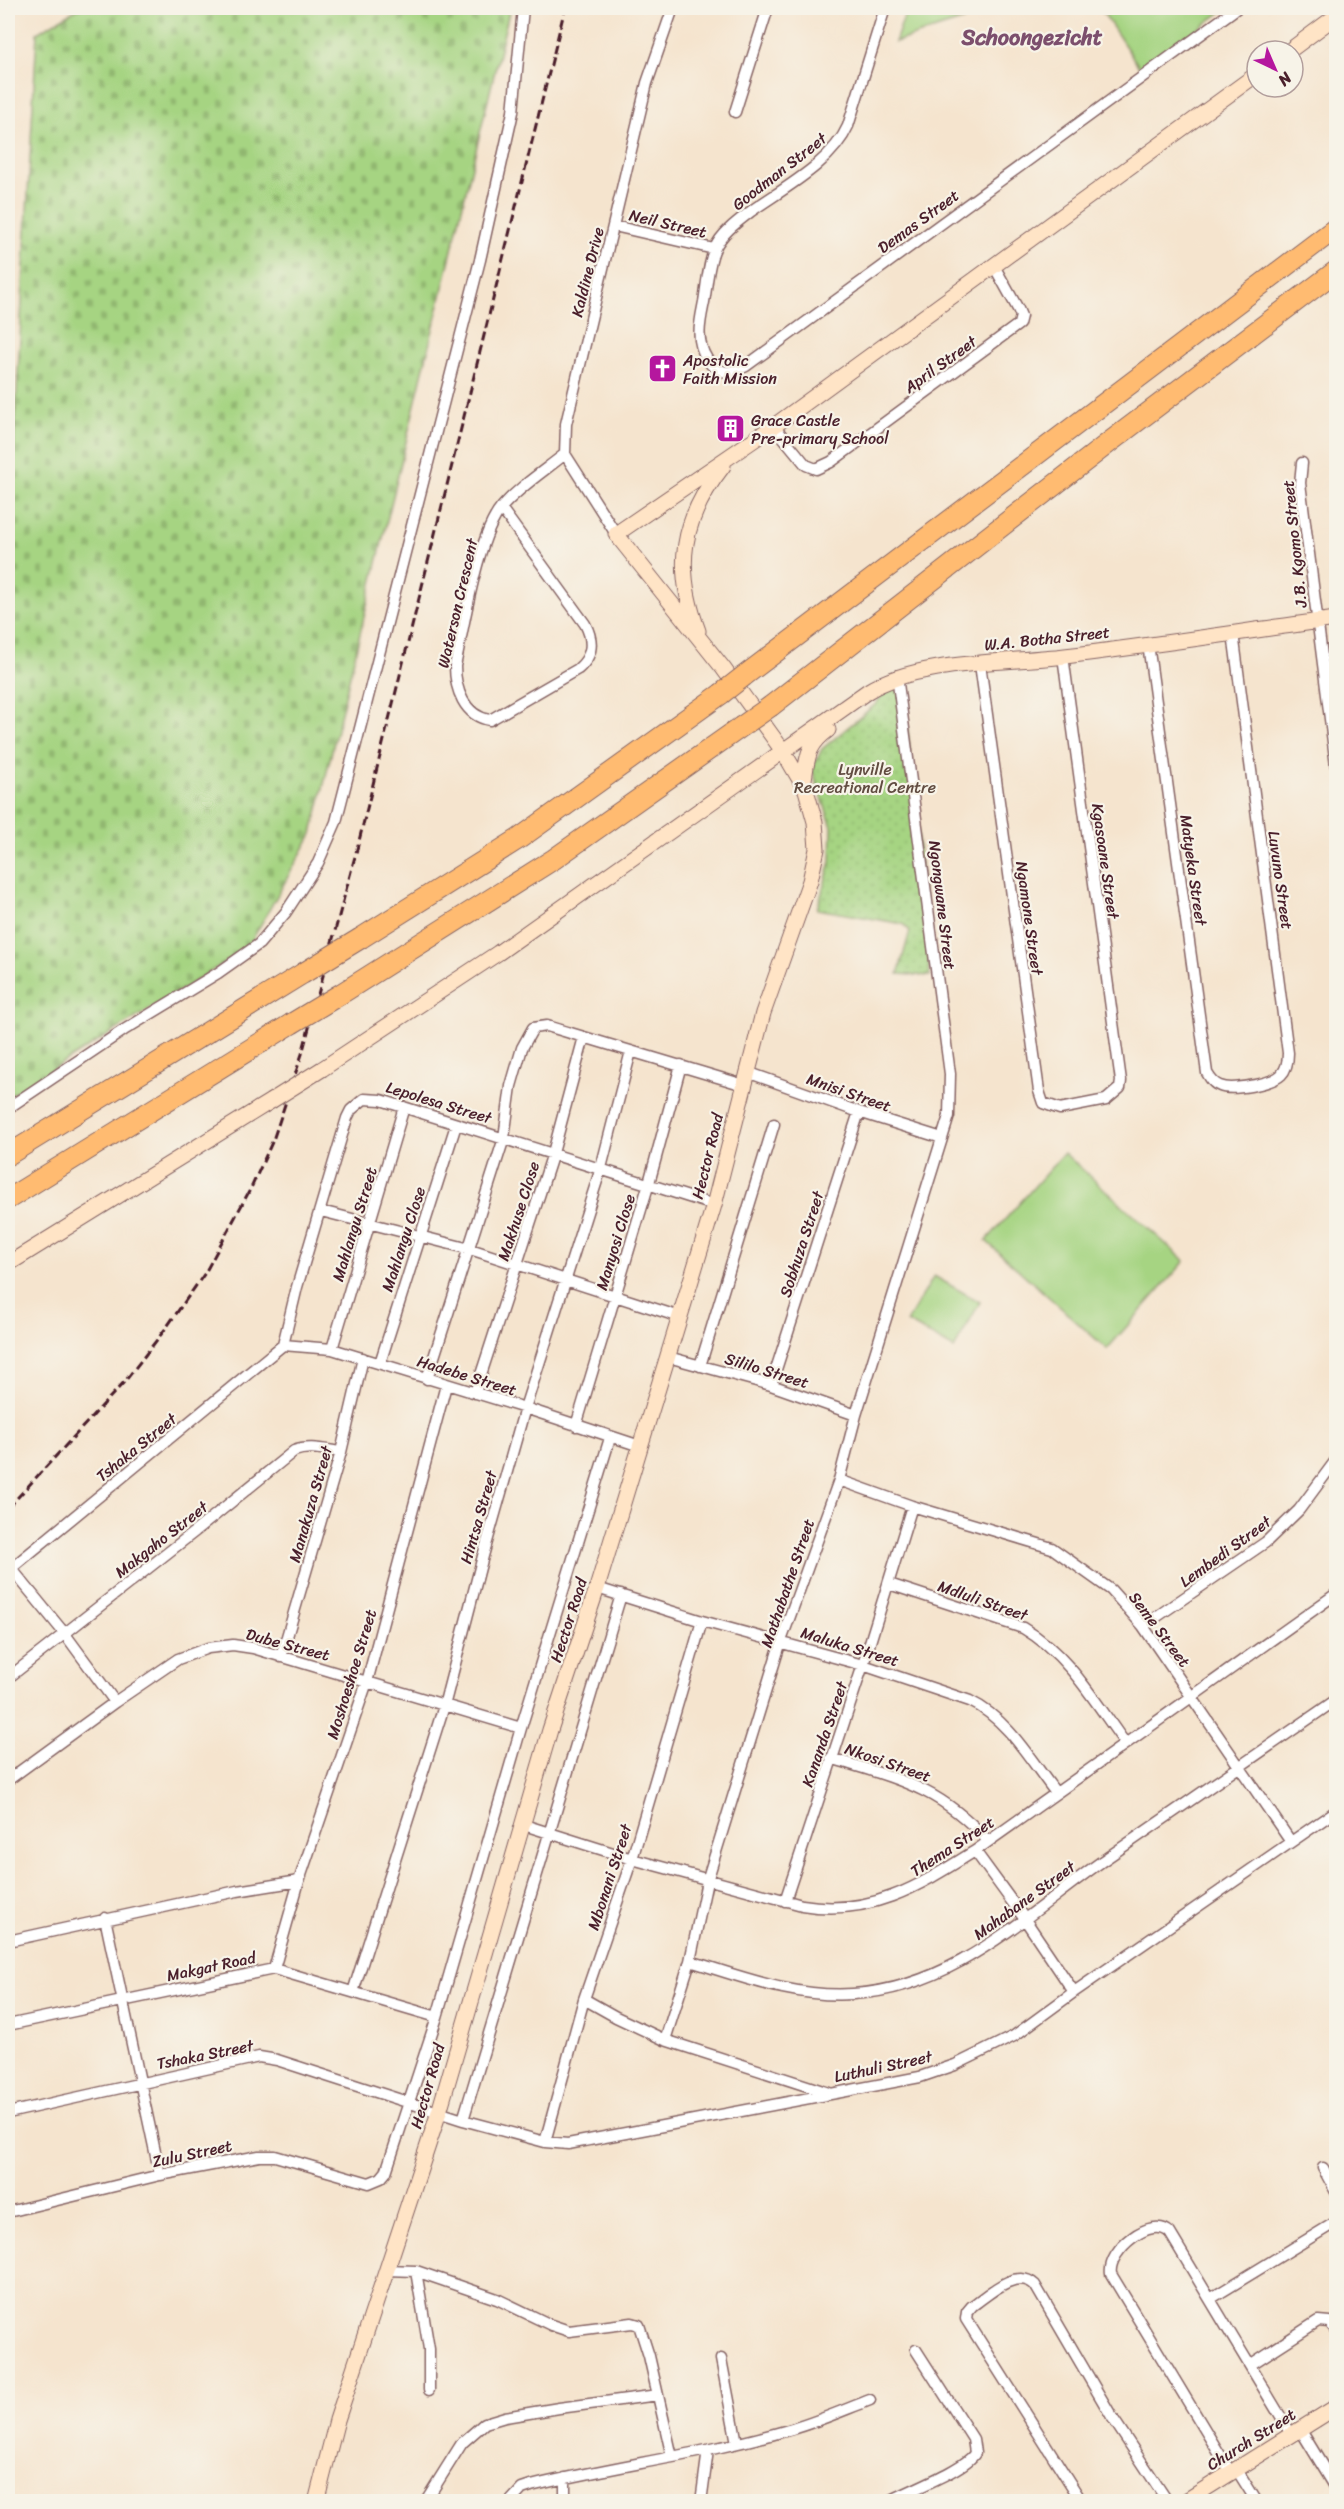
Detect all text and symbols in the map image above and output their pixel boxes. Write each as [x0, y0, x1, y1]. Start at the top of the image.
district label: Schoongezicht [961, 18, 1103, 57]
north arrow [1245, 39, 1305, 99]
text: N [1270, 64, 1300, 94]
street label: Goodman Street [725, 124, 834, 218]
street label: Demas Street [871, 182, 965, 261]
street label: Neil Street [626, 200, 710, 246]
street label: Kaldine Drive [562, 224, 613, 320]
street label: April Street [897, 327, 983, 402]
place label: Apostolic Faith Mission [682, 346, 777, 393]
church icon: Apostolic Faith Mission [646, 353, 678, 385]
place label: Grace Castle Pre-primary School [751, 406, 889, 453]
building icon: Grace Castle Pre-primary School [714, 413, 746, 445]
street label: J.B. Kgomo Street [1273, 479, 1316, 610]
street label: Waterson Crescent [429, 535, 487, 671]
street label: W.A. Botha Street [983, 618, 1111, 659]
park label: Lynville Recreational Centre [794, 755, 936, 802]
street label: Kgasoane Street [1083, 801, 1128, 921]
street label: Matyeka Street [1171, 813, 1216, 928]
street label: Luvuno Street [1259, 829, 1302, 931]
street label: Ngongwane Street [920, 839, 965, 971]
street label: Ngamone Street [1007, 859, 1052, 977]
street label: Mnisi Street [802, 1064, 895, 1121]
street label: Lepolesa Street [382, 1073, 496, 1132]
street label: Hector Road [683, 1109, 733, 1202]
street label: Makhuse Close [489, 1158, 548, 1265]
street label: Mahlangu Street [323, 1163, 386, 1285]
street label: Mahlangu Close [373, 1183, 434, 1295]
street label: Sobhuza Street [771, 1187, 832, 1301]
street label: Manyosi Close [587, 1190, 644, 1294]
street label: Sililo Street [721, 1344, 812, 1397]
street label: Hadebe Street [413, 1347, 520, 1404]
street label: Tshaka Street [89, 1405, 184, 1489]
street label: Manakuza Street [280, 1442, 341, 1566]
street label: Hintsa Street [451, 1466, 506, 1567]
street label: Makgaho Street [108, 1493, 215, 1585]
street label: Lembedi Street [1173, 1508, 1278, 1595]
street label: Mathabathe Street [752, 1515, 823, 1652]
street label: Mdluli Street [934, 1572, 1032, 1630]
street label: Hector Road [541, 1573, 596, 1666]
street label: Seme Street [1121, 1585, 1198, 1674]
street label: Moshoeshoe Street [318, 1605, 385, 1743]
street label: Maluka Street [797, 1618, 903, 1675]
street label: Dube Street [243, 1619, 333, 1670]
street label: Kananda Street [793, 1677, 856, 1791]
street label: Nkosi Street [841, 1734, 935, 1791]
street label: Thema Street [904, 1808, 1000, 1885]
street label: Mbonani Street [579, 1820, 640, 1934]
street label: Mahabane Street [967, 1853, 1082, 1948]
street label: Makgat Road [164, 1943, 260, 1990]
street label: Tshaka Street [154, 2031, 256, 2078]
street label: Hector Road [401, 2039, 454, 2132]
street label: Luthuli Street [831, 2042, 935, 2091]
street label: Zulu Street [149, 2131, 235, 2176]
street label: Church Street [1201, 2400, 1302, 2479]

